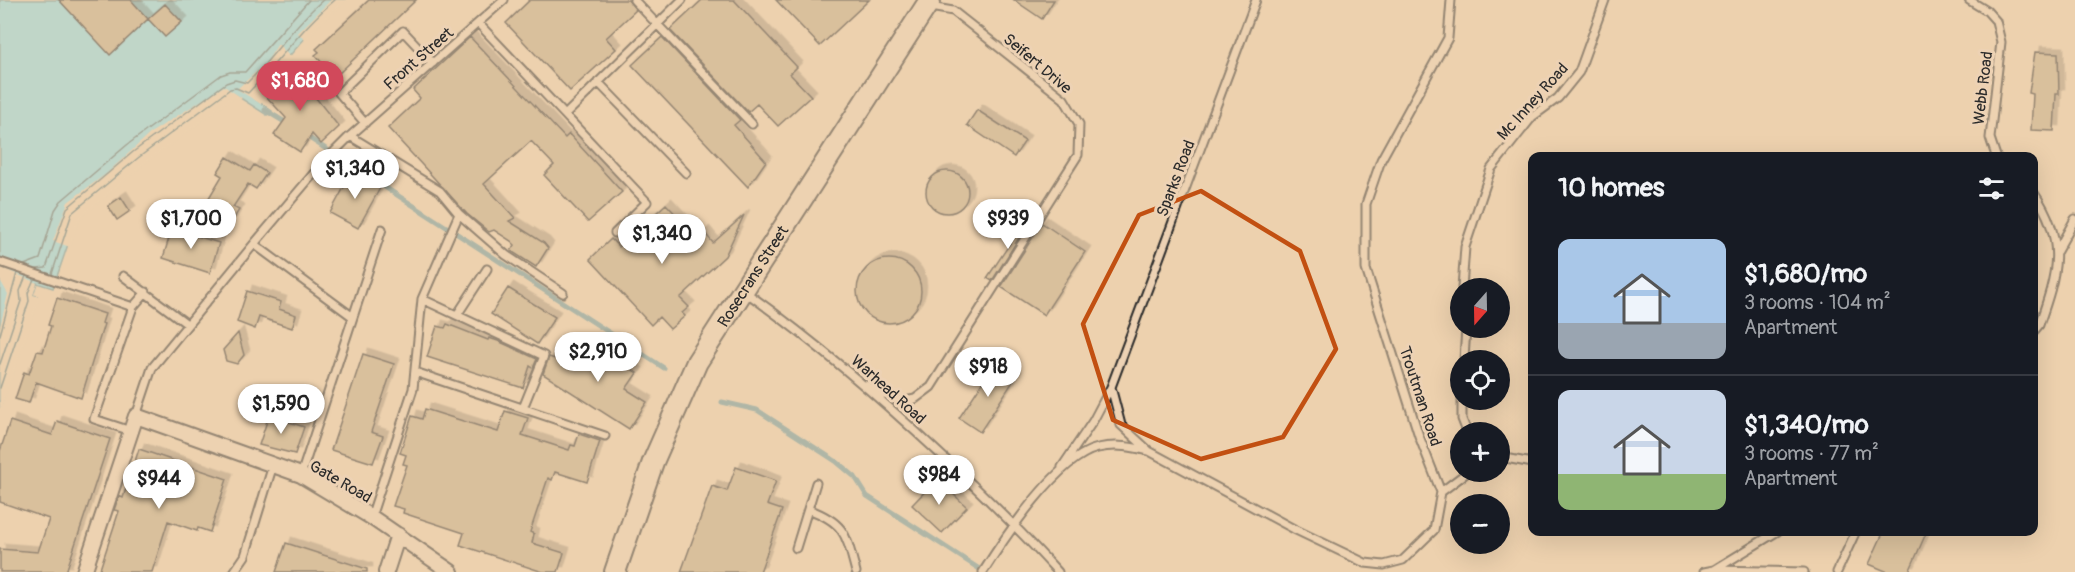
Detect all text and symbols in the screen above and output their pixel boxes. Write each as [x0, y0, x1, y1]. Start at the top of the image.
street label: Front Street [380, 23, 458, 94]
street label: Seifert Drive [999, 29, 1076, 98]
street label: Webb Road [1969, 50, 1997, 126]
street label: Mc Inney Road [1493, 59, 1573, 144]
pin: $1,680 [251, 61, 349, 112]
text: $1,680 [270, 68, 330, 93]
street label: Sparks Road [1152, 137, 1200, 220]
pin: $1,340 [306, 149, 404, 200]
text: $1,340 [325, 156, 385, 181]
text: 10 homes [1558, 172, 1664, 204]
icon: filters [1975, 172, 2008, 205]
pin: $1,700 [142, 199, 240, 250]
pin: $939 [972, 199, 1044, 250]
text: $1,700 [160, 206, 222, 231]
text: $939 [987, 206, 1029, 231]
pin: $1,340 [613, 214, 711, 265]
text: $1,340 [632, 221, 692, 246]
street label: Rosecrans Street [713, 222, 793, 331]
text: $1,680/mo [1744, 258, 1867, 290]
icon: home [1606, 263, 1678, 335]
north arrow [1450, 278, 1510, 338]
map controls [1450, 278, 1510, 554]
text: 3 rooms · 104 m² [1744, 290, 1891, 315]
text: Apartment [1744, 315, 1837, 340]
pin: $2,910 [549, 332, 647, 383]
text: $2,910 [569, 339, 627, 364]
street label: Troutman Road [1395, 344, 1446, 449]
pin: $918 [952, 347, 1024, 398]
button: locate [1450, 350, 1510, 410]
street label: Warhead Road [847, 351, 930, 429]
text: $918 [968, 354, 1008, 379]
pin: $1,590 [232, 384, 330, 435]
text: $1,590 [252, 391, 310, 416]
text: $1,340/mo [1744, 409, 1869, 441]
icon: home [1606, 414, 1678, 486]
button: + [1450, 422, 1510, 482]
text: 3 rooms · 77 m² [1744, 441, 1879, 466]
pin: $984 [903, 455, 975, 506]
street label: Gate Road [306, 456, 375, 508]
pin: $944 [123, 459, 195, 510]
text: $984 [918, 462, 960, 487]
text: $944 [137, 466, 181, 491]
text: Apartment [1744, 466, 1837, 491]
button: − [1450, 494, 1510, 554]

